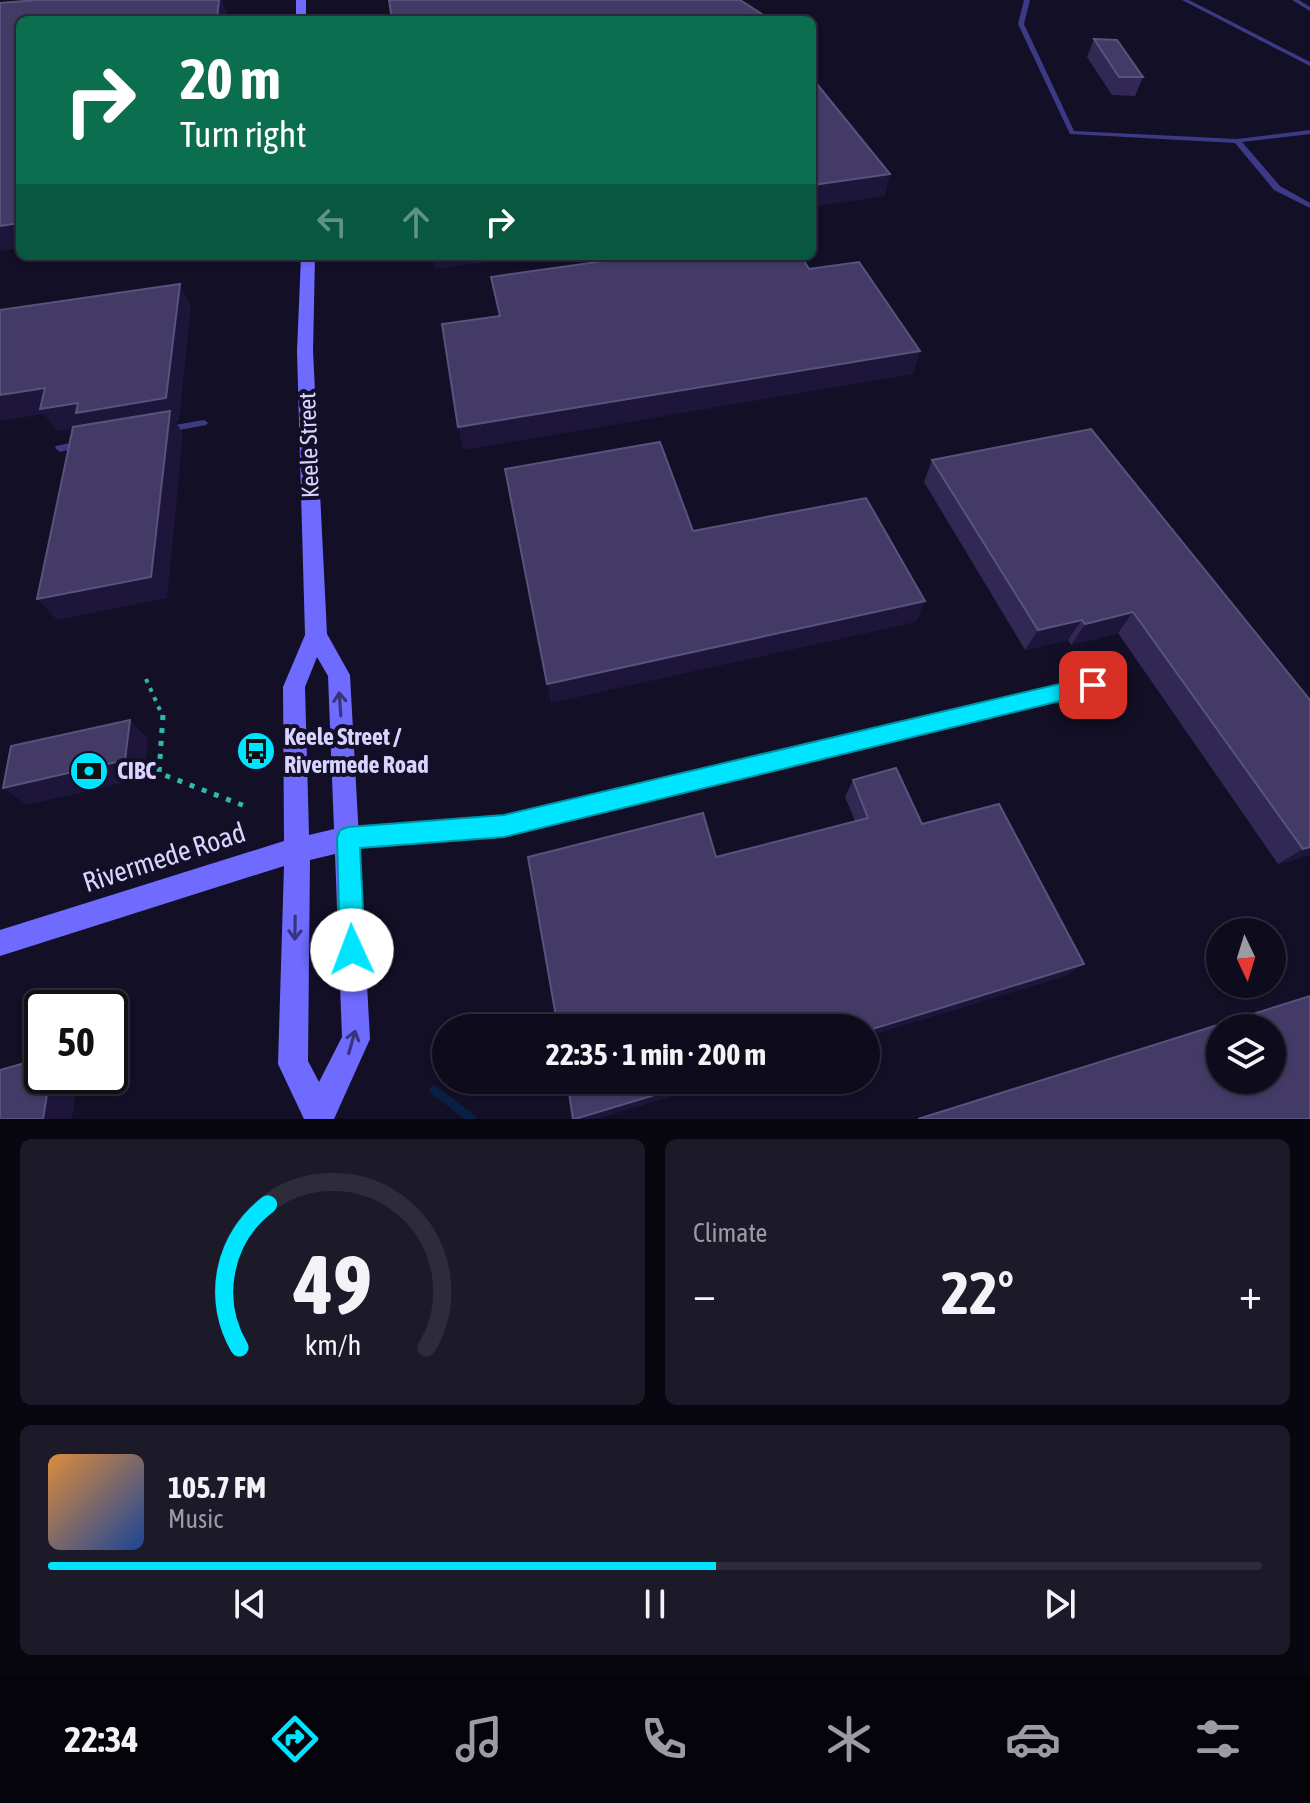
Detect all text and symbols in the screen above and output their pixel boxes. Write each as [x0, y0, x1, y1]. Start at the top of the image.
text: 20 m [180, 47, 281, 111]
icon: right [48, 48, 152, 152]
text: Turn right [180, 113, 307, 155]
icon: left [310, 200, 354, 244]
icon: ahead [394, 200, 438, 244]
icon: right [478, 200, 522, 244]
street label: Keele Street [293, 392, 324, 498]
pin [1059, 651, 1127, 719]
icon: arrive [1071, 663, 1115, 707]
one-way arrow [333, 691, 348, 718]
place label: Keele Street / Rivermede Road [284, 723, 429, 778]
bus stop icon: Keele Street / Rivermede Road [235, 730, 277, 772]
bank icon: CIBC [68, 750, 110, 792]
place label: CIBC [117, 757, 156, 784]
street label: Rivermede Road [79, 816, 249, 898]
position arrow [310, 908, 394, 992]
one-way arrow [288, 914, 303, 941]
north arrow [1206, 918, 1286, 998]
map controls [1206, 918, 1286, 1094]
speed limit sign: 50 [24, 990, 128, 1094]
button: layers [1206, 1014, 1286, 1094]
one-way arrow [345, 1029, 360, 1055]
text: 22:35 · 1 min · 200 m [546, 1037, 766, 1071]
text: Climate [693, 1218, 767, 1248]
text: 49 [292, 1236, 372, 1332]
text: 22° [941, 1258, 1014, 1327]
text: − [693, 1268, 716, 1318]
text: + [1239, 1268, 1262, 1318]
text: km/h [304, 1328, 361, 1361]
text: 105.7 FM [168, 1470, 266, 1504]
text: Music [168, 1504, 223, 1534]
icon: previous [228, 1582, 272, 1626]
icon: pause [633, 1582, 677, 1626]
icon: next [1038, 1582, 1082, 1626]
icon: directions [267, 1711, 323, 1767]
icon: music [451, 1711, 507, 1767]
icon: phone [636, 1711, 692, 1767]
icon: climate [821, 1711, 877, 1767]
icon: car [1005, 1711, 1061, 1767]
icon: filters [1190, 1711, 1246, 1767]
text: 22:34 [64, 1718, 138, 1760]

